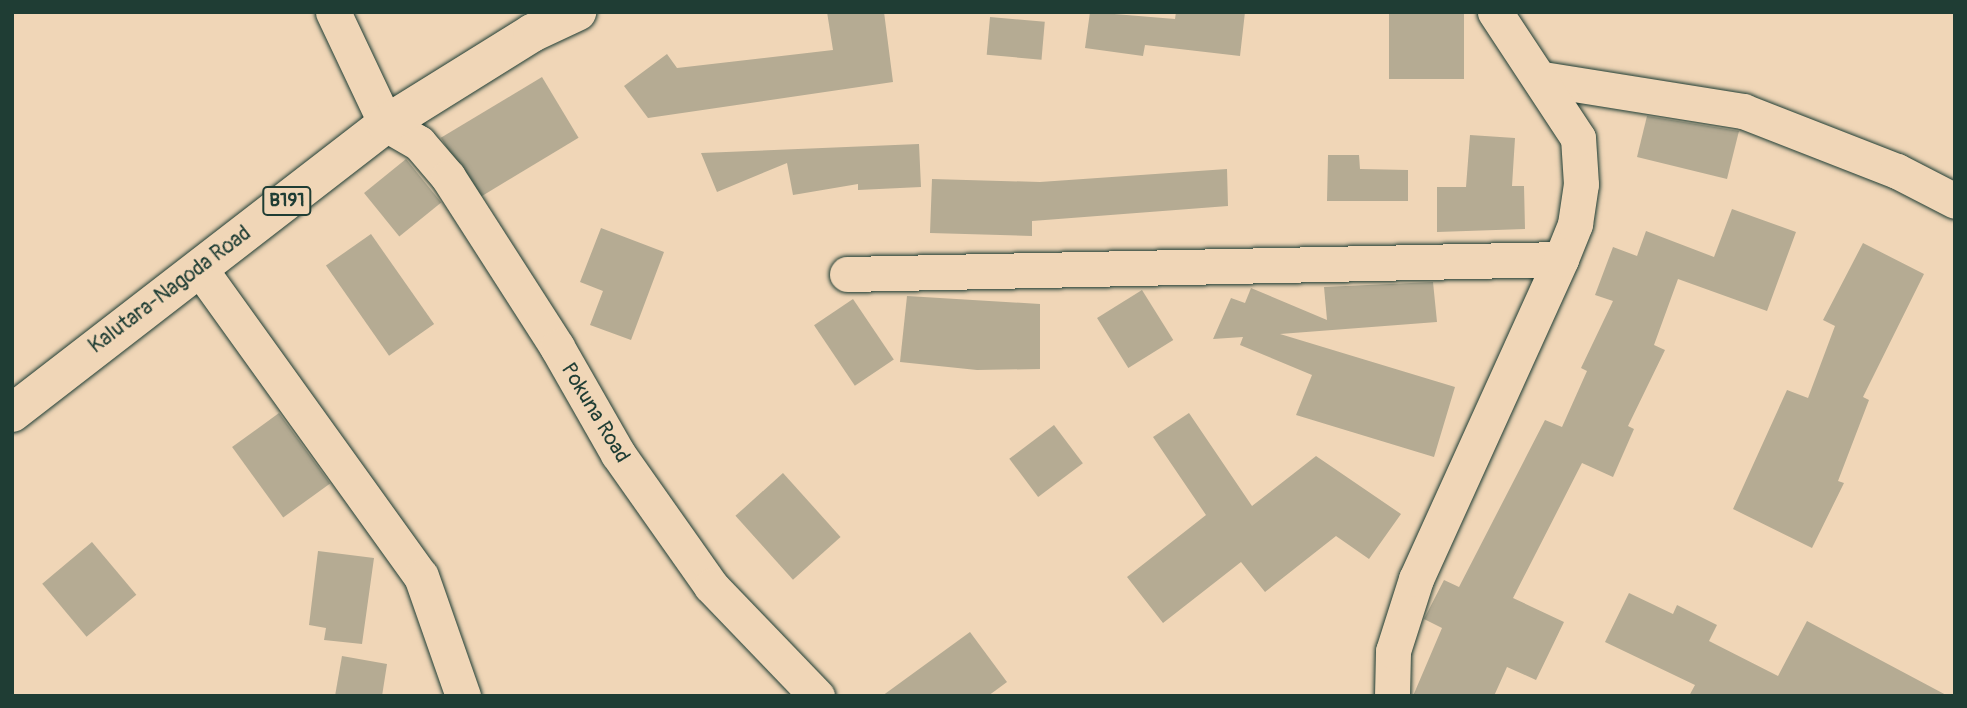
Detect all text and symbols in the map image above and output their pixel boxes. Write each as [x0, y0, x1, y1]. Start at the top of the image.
road number: B191 [261, 186, 313, 216]
street label: Kalutara-Nagoda Road [84, 221, 256, 359]
street label: Pokuna Road [555, 359, 635, 467]

